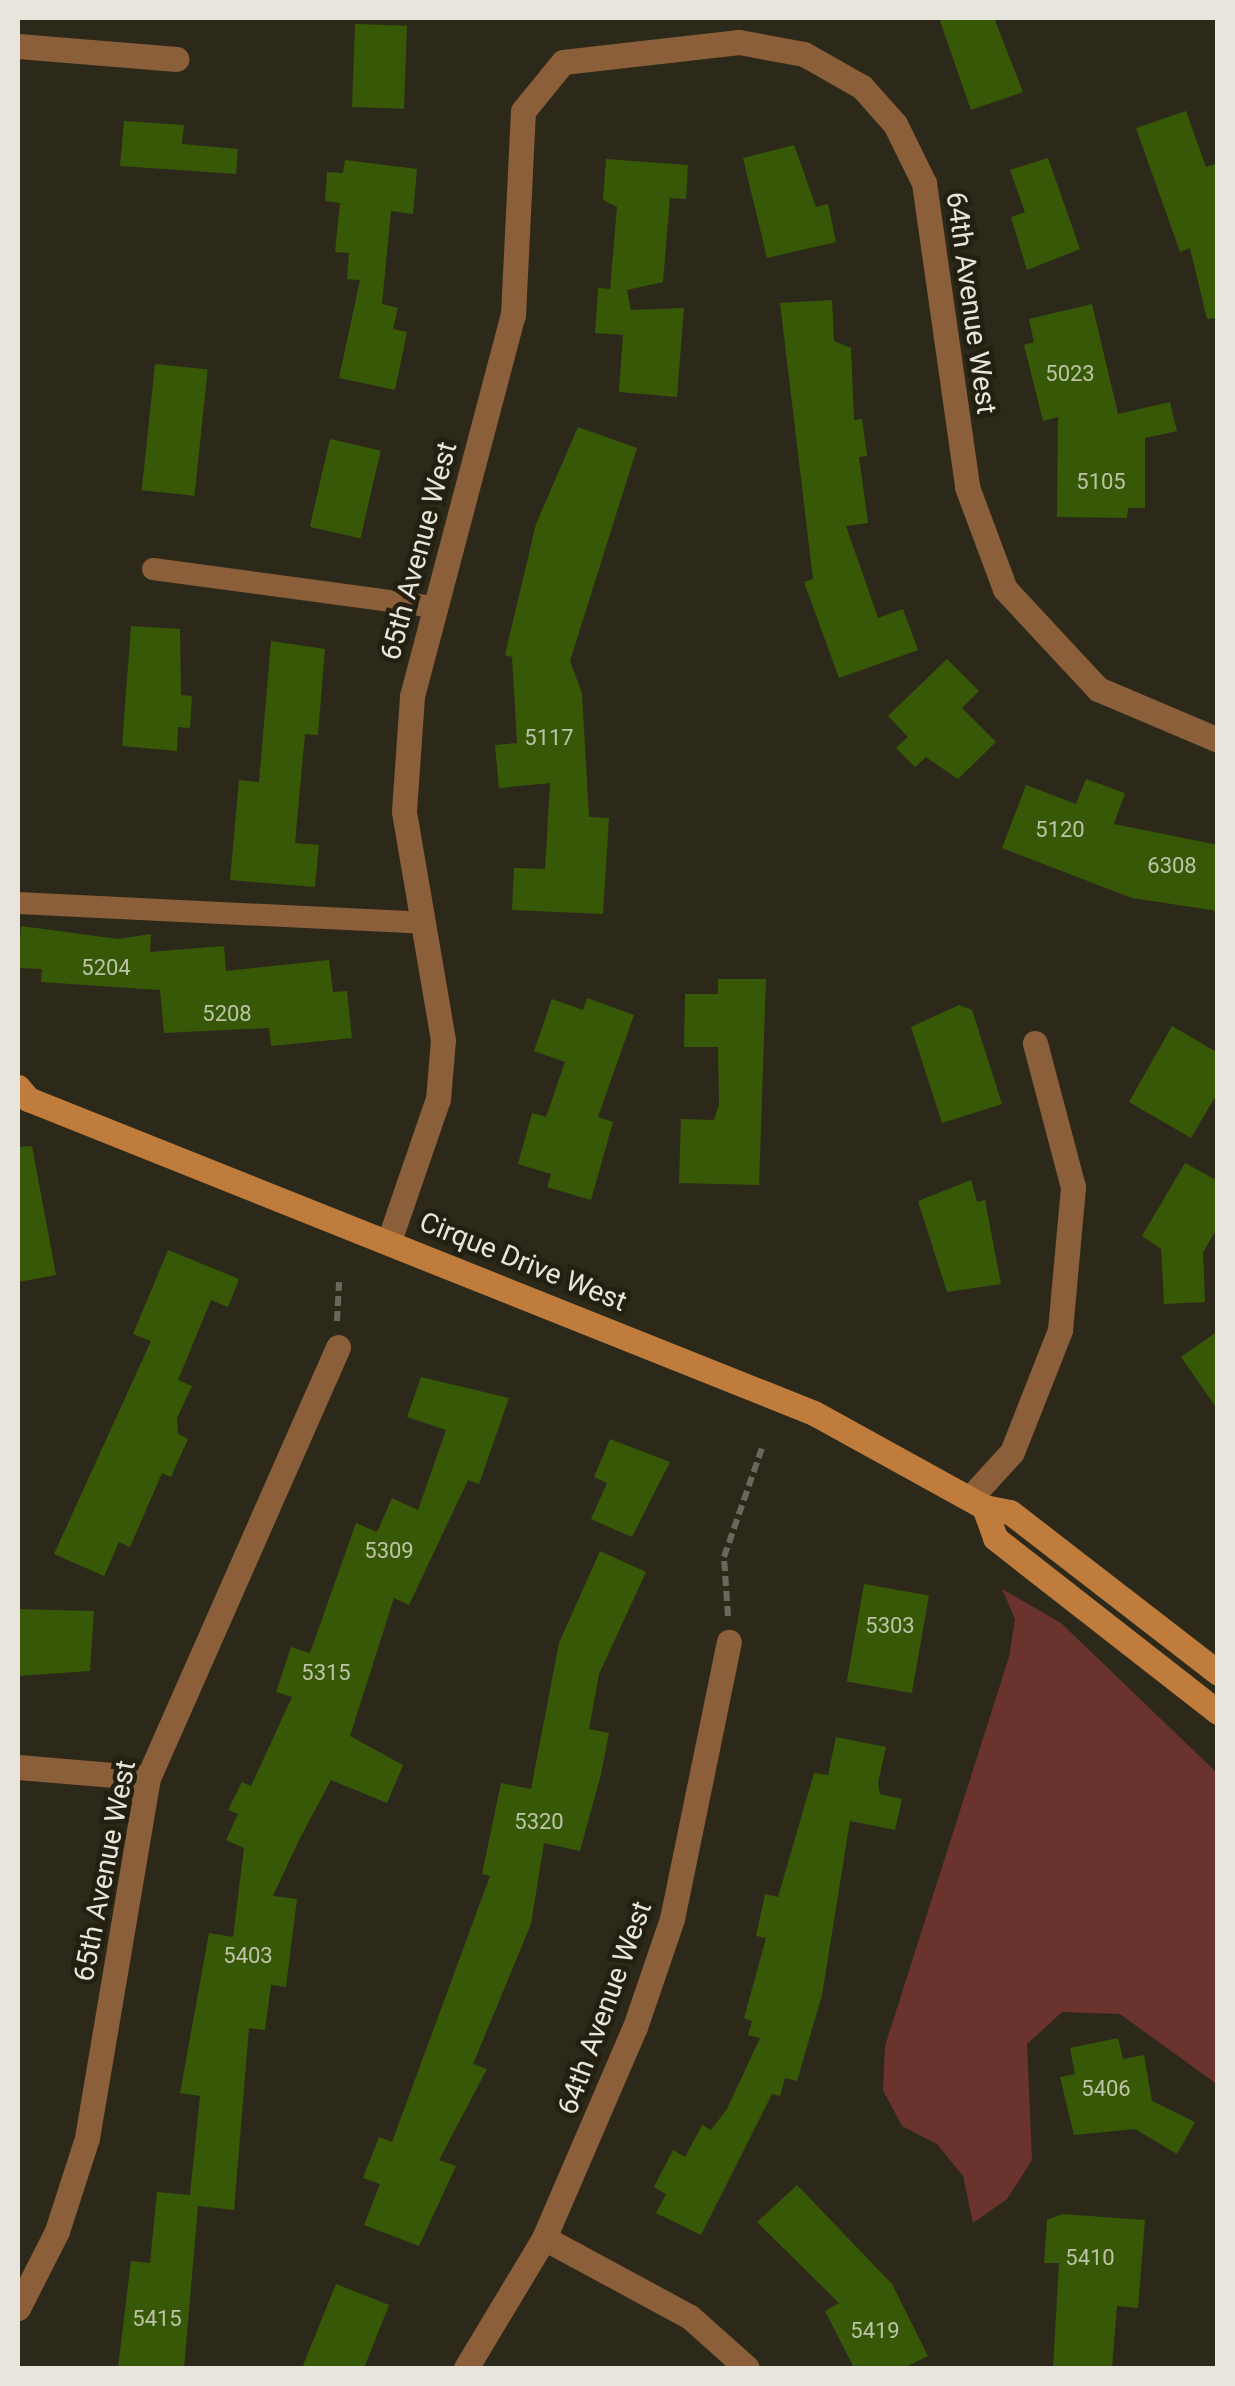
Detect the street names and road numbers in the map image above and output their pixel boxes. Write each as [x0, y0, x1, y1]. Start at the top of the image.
street label: 64th Avenue West [939, 190, 1003, 416]
street label: 65th Avenue West [374, 438, 464, 664]
street label: Cirque Drive West [415, 1205, 631, 1319]
street label: 65th Avenue West [67, 1758, 143, 1984]
street label: 64th Avenue West [551, 1897, 659, 2119]

